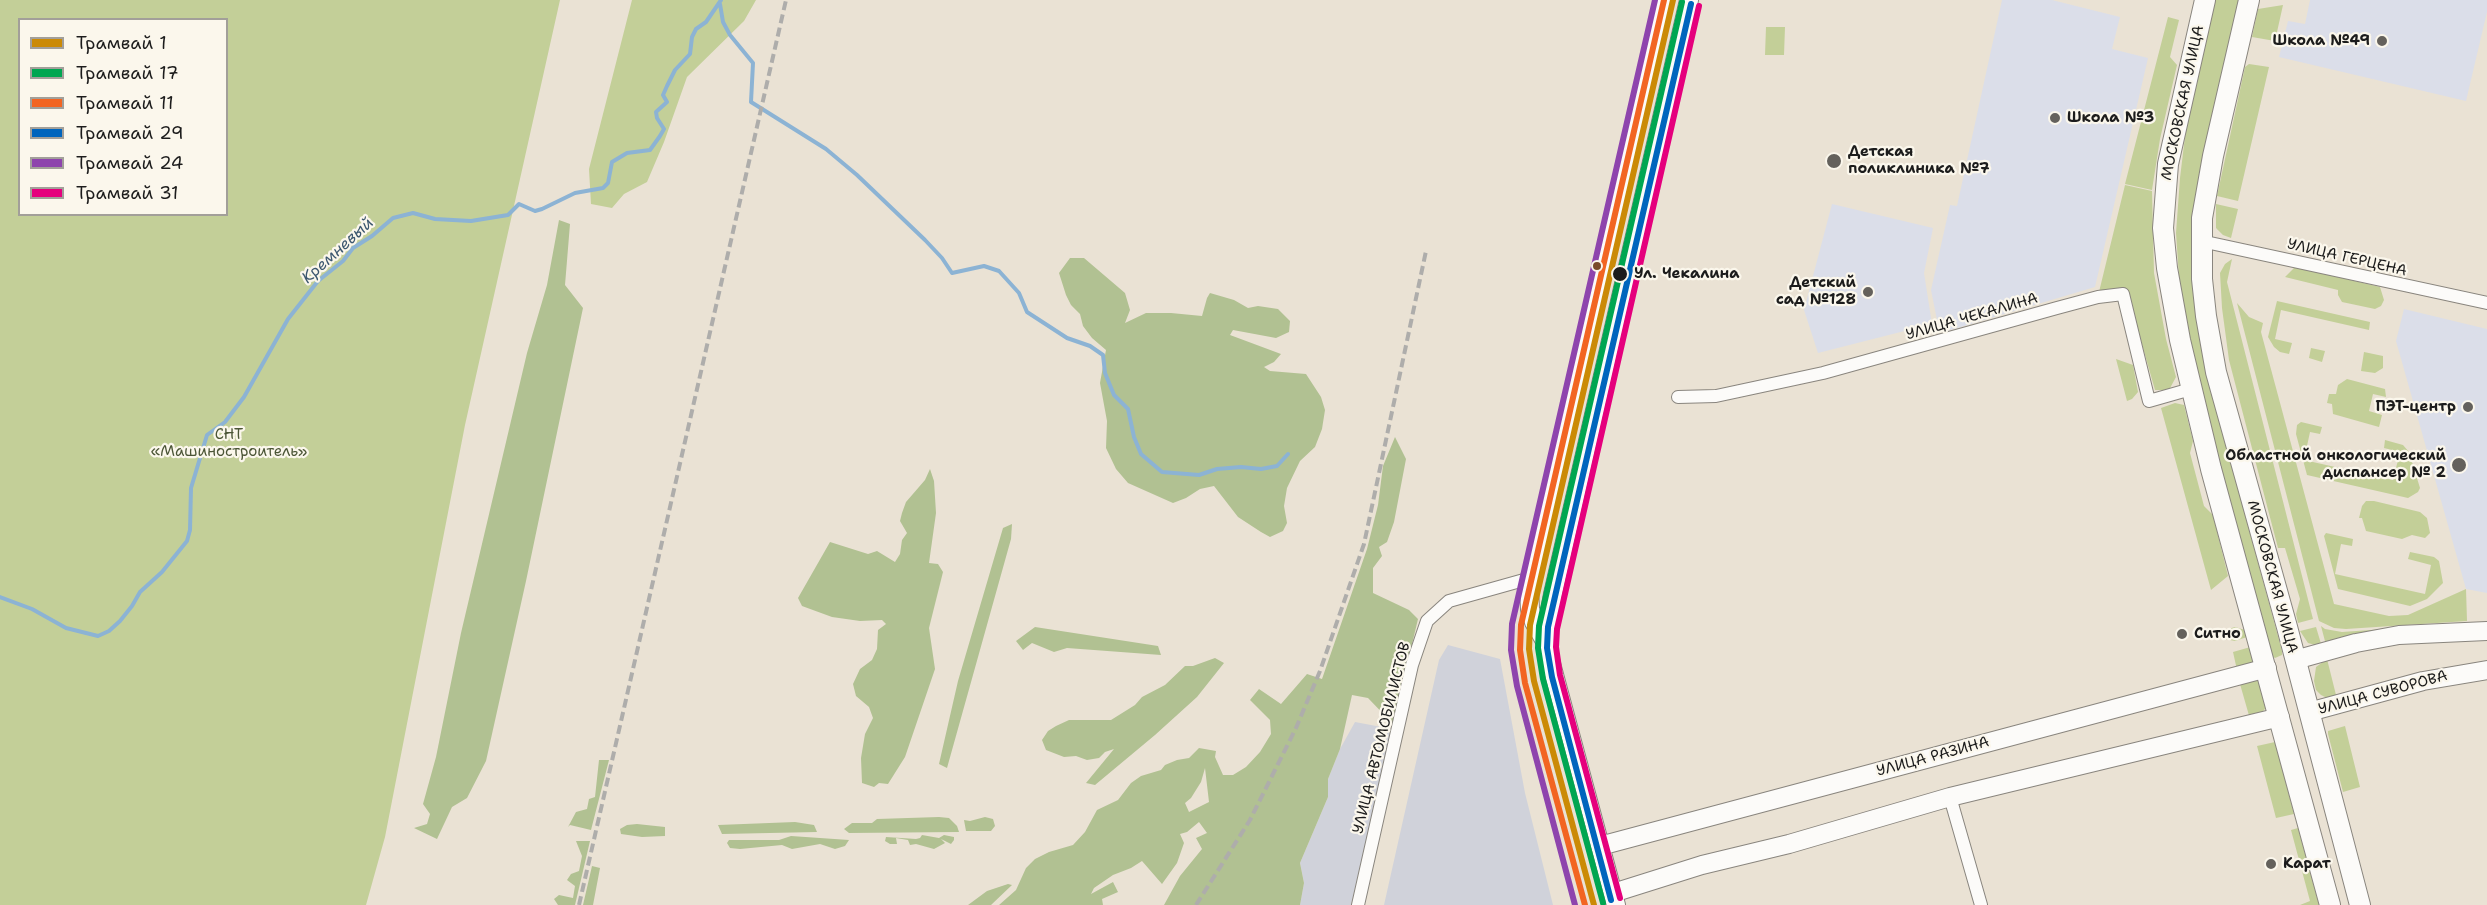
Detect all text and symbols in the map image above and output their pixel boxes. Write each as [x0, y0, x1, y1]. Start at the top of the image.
legend [18, 18, 228, 216]
street label: МОСКОВСКАЯ УЛИЦА [2158, 24, 2208, 182]
text: Трамвай 1 [76, 31, 167, 55]
place label: Школа №49 [2273, 32, 2370, 50]
marker: Школа №49 [2375, 34, 2389, 48]
text: Трамвай 17 [76, 61, 179, 85]
text: Трамвай 11 [76, 91, 174, 115]
place label: Школа №3 [2067, 109, 2154, 127]
marker: Школа №3 [2048, 111, 2062, 125]
text: Трамвай 29 [76, 121, 184, 145]
place label: Детская поликлиника №7 [1848, 143, 1989, 178]
text: Трамвай 24 [76, 151, 183, 175]
marker: Детская поликлиника №7 [1825, 152, 1843, 170]
text: Трамвай 31 [76, 181, 179, 205]
water label: Кремневый [298, 214, 378, 288]
street label: УЛИЦА ГЕРЦЕНА [2285, 235, 2409, 281]
unlabelled marker [1591, 260, 1603, 272]
marker: Ул. Чекалина [1611, 265, 1629, 283]
place label: Ул. Чекалина [1634, 265, 1740, 283]
place label: Детский сад №128 [1776, 274, 1856, 309]
marker: Детский сад №128 [1861, 285, 1875, 299]
street label: УЛИЦА ЧЕКАЛИНА [1904, 290, 2040, 344]
place label: ПЭТ-центр [2376, 398, 2456, 416]
marker: ПЭТ-центр [2461, 400, 2475, 414]
park label: СНТ «Машиностроитель» [151, 426, 307, 461]
place label: Областной онкологический диспансер № 2 [2225, 447, 2446, 482]
marker: Областной онкологический диспансер № 2 [2450, 456, 2468, 474]
street label: МОСКОВСКАЯ УЛИЦА [2243, 498, 2301, 656]
place label: Ситно [2194, 625, 2241, 643]
marker: Ситно [2175, 627, 2189, 641]
street label: УЛИЦА АВТОМОБИЛИСТОВ [1349, 640, 1415, 836]
street label: УЛИЦА СУВОРОВА [2316, 667, 2450, 719]
street label: УЛИЦА РАЗИНА [1875, 733, 1991, 781]
place label: Карат [2283, 855, 2331, 873]
marker: Карат [2264, 857, 2278, 871]

